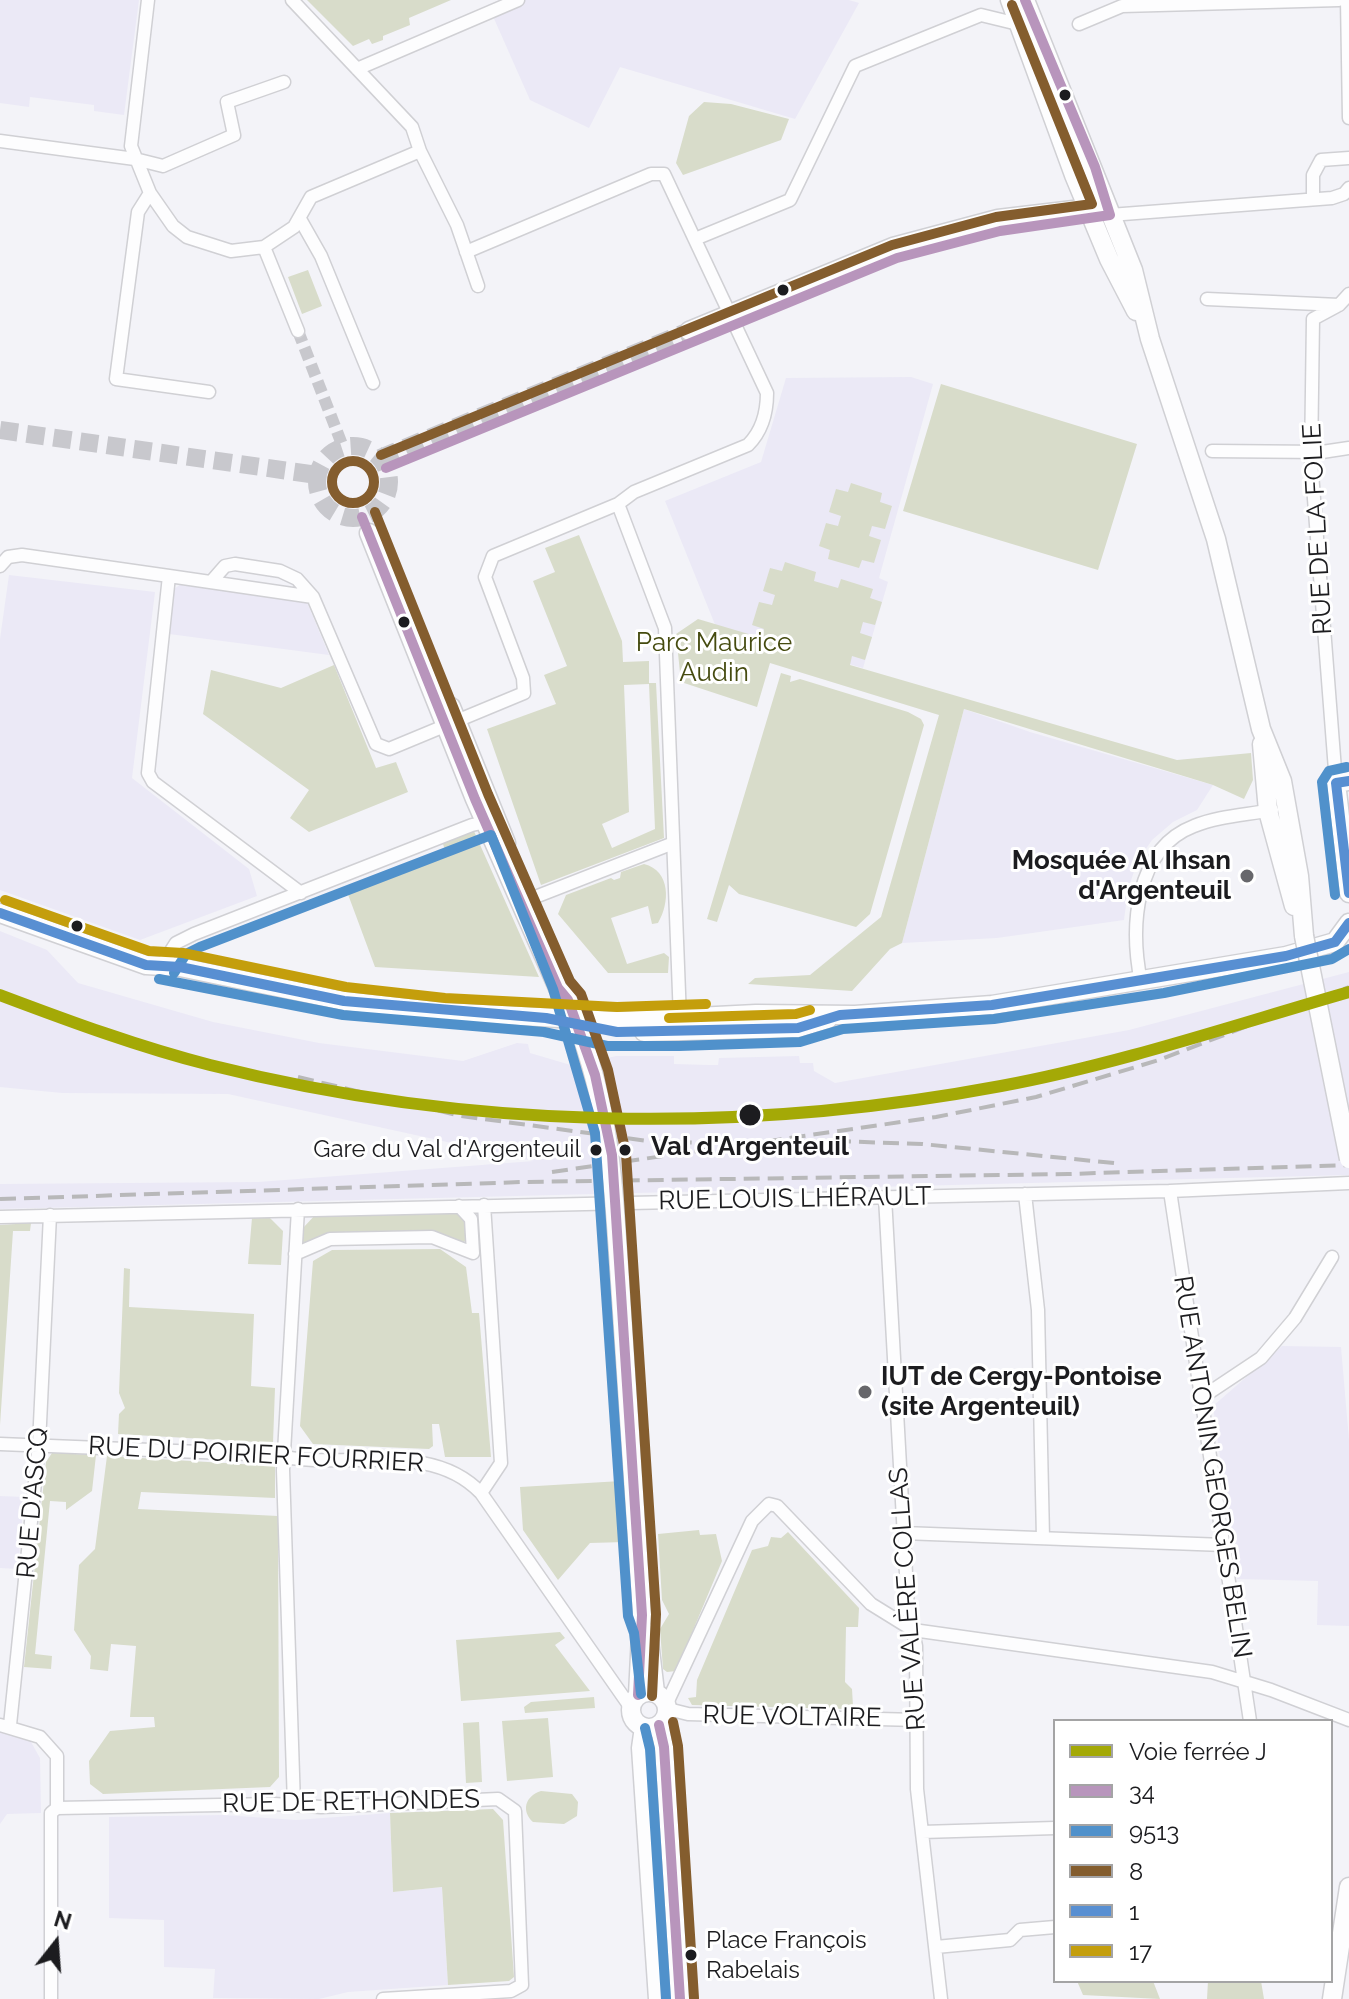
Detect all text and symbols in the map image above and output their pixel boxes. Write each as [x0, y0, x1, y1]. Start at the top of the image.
unlabelled marker [1057, 87, 1073, 103]
unlabelled marker [775, 282, 791, 298]
street label: RUE DE LA FOLIE [1297, 423, 1339, 635]
unlabelled marker [396, 614, 412, 630]
park label: Parc Maurice Audin [636, 627, 792, 688]
place label: Mosquée Al Ihsan d'Argenteuil [1012, 845, 1231, 906]
marker: Mosquée Al Ihsan d'Argenteuil [1238, 867, 1256, 885]
unlabelled marker [69, 918, 85, 934]
marker: Val d'Argenteuil [737, 1102, 763, 1128]
place label: Val d'Argenteuil [651, 1131, 849, 1163]
place label: Gare du Val d'Argenteuil [313, 1136, 581, 1164]
marker: Gare du Val d'Argenteuil [588, 1142, 604, 1158]
unlabelled marker [617, 1142, 633, 1158]
street label: RUE LOUIS LHÉRAULT [658, 1181, 932, 1217]
street label: RUE ANTONIN GEORGES BELIN [1166, 1274, 1258, 1660]
place label: IUT de Cergy-Pontoise (site Argenteuil) [881, 1361, 1162, 1422]
marker: IUT de Cergy-Pontoise (site Argenteuil) [856, 1383, 874, 1401]
street label: RUE D'ASCQ [11, 1426, 55, 1580]
street label: RUE DU POIRIER FOURRIER [87, 1431, 425, 1479]
street label: RUE VALÈRE COLLAS [883, 1466, 933, 1732]
street label: RUE VOLTAIRE [702, 1700, 882, 1734]
legend [1053, 1719, 1333, 1983]
text: Voie ferrée J [1129, 1737, 1267, 1766]
text: 34 [1129, 1777, 1155, 1806]
street label: RUE DE RETHONDES [222, 1784, 480, 1820]
text: 9513 [1129, 1817, 1179, 1846]
text: 8 [1129, 1857, 1143, 1886]
text: 1 [1129, 1897, 1139, 1926]
north arrow [16, 1903, 96, 1983]
text: N [51, 1905, 75, 1935]
place label: Place François Rabelais [706, 1927, 867, 1983]
text: 17 [1129, 1937, 1152, 1966]
marker: Place François Rabelais [683, 1947, 699, 1963]

